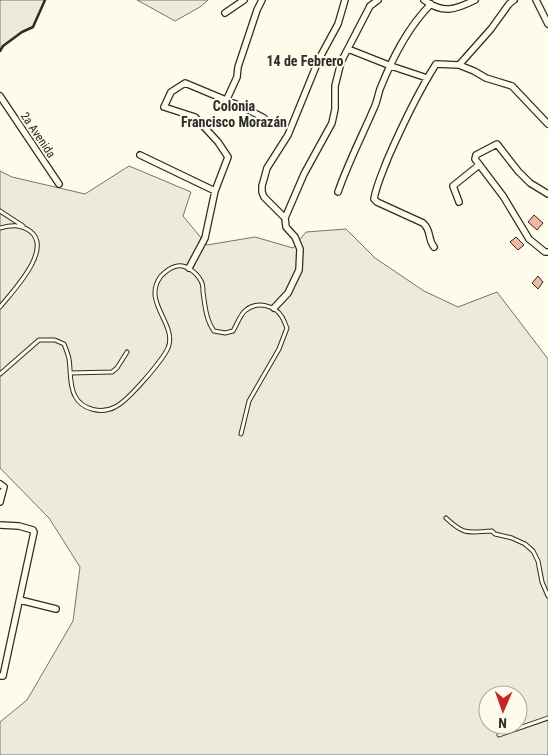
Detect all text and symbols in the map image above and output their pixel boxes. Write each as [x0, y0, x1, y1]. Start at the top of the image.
district label: 14 de Febrero [267, 53, 344, 69]
district label: Colonia Francisco Morazán [181, 98, 287, 130]
street label: 2a Avenida [18, 110, 58, 161]
north arrow [478, 685, 528, 735]
text: N [498, 715, 507, 731]

